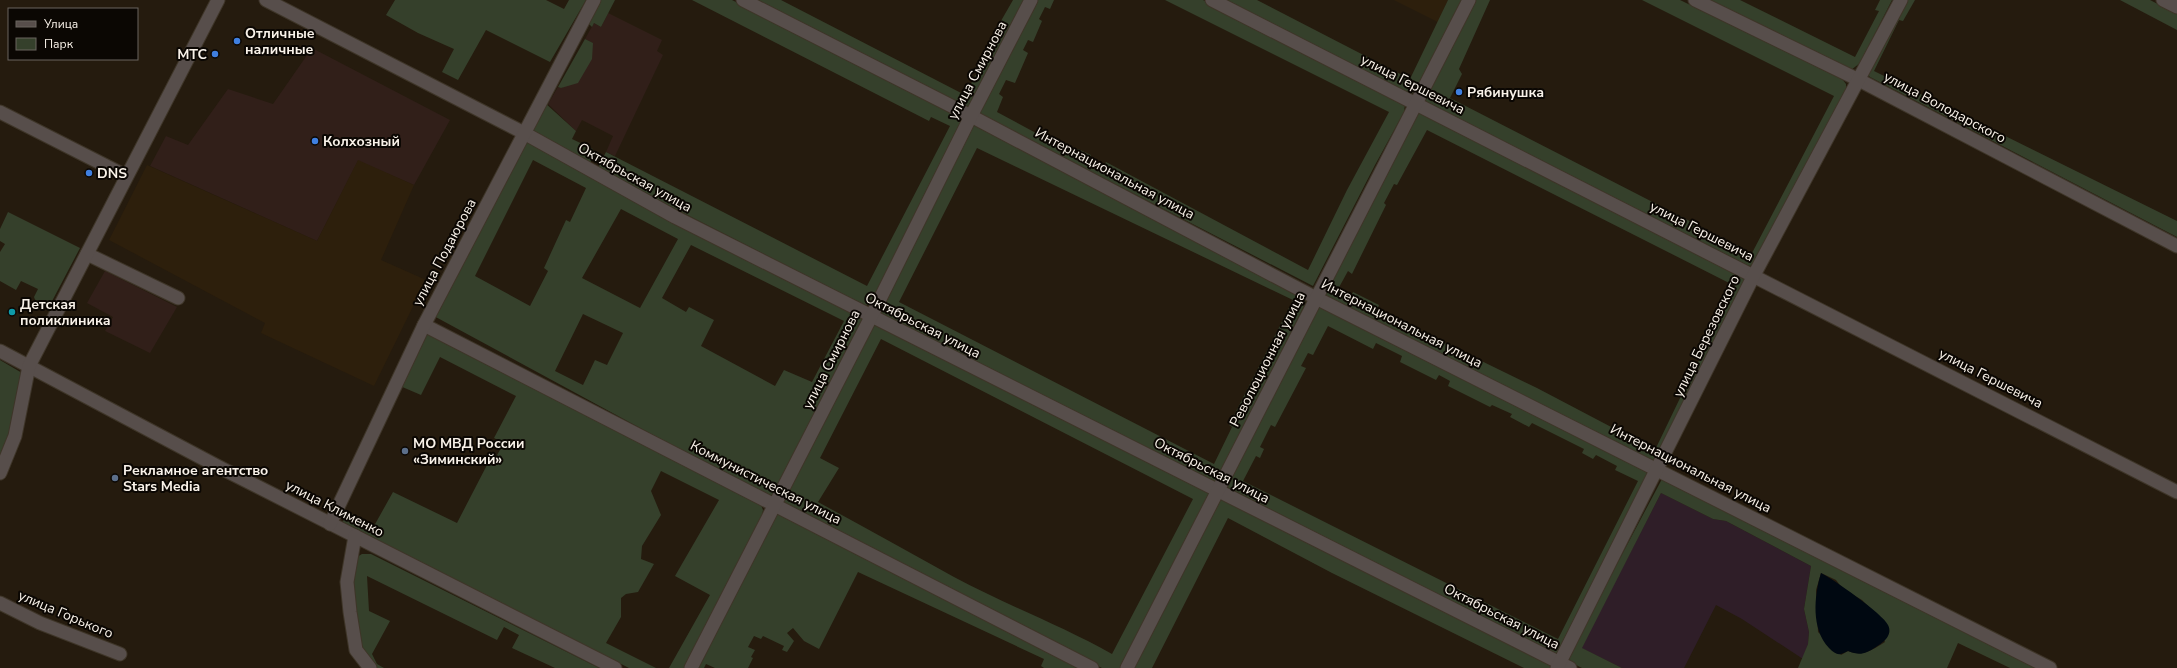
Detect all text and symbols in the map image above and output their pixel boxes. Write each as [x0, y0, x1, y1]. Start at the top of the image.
legend [8, 8, 138, 60]
text: Улица [43, 16, 78, 32]
street label: улица Смирнова [943, 18, 1011, 123]
place label: Отличные наличные [245, 24, 315, 59]
text: Парк [44, 36, 74, 52]
marker: Отличные наличные [232, 36, 242, 46]
place label: МТС [177, 45, 207, 64]
marker: МТС [210, 49, 220, 59]
street label: улица Гершевича [1358, 50, 1468, 119]
street label: улица Володарского [1880, 67, 2009, 148]
place label: Рябинушка [1467, 83, 1544, 102]
marker: Рябинушка [1454, 87, 1464, 97]
street label: Интернациональная улица [1032, 123, 1198, 224]
place label: Колхозный [323, 132, 400, 151]
marker: Колхозный [310, 136, 320, 146]
street label: Октябрьская улица [574, 138, 695, 217]
place label: DNS [97, 164, 127, 183]
marker: DNS [84, 168, 94, 178]
street label: улица Подаюрова [408, 195, 481, 309]
street label: улица Гершевича [1647, 197, 1757, 266]
street label: улица Березовского [1669, 272, 1744, 401]
street label: Интернациональная улица [1318, 275, 1485, 372]
street label: Октябрьская улица [862, 288, 984, 363]
street label: Революционная улица [1225, 288, 1310, 430]
place label: Детская поликлиника [20, 295, 111, 330]
street label: улица Смирнова [798, 306, 865, 412]
marker: Детская поликлиника [7, 307, 17, 317]
street label: улица Гершевича [1936, 344, 2046, 413]
street label: Интернациональная улица [1607, 420, 1774, 517]
street label: Октябрьская улица [1151, 433, 1273, 508]
place label: МО МВД России «Зиминский» [413, 434, 524, 469]
street label: Коммунистическая улица [687, 436, 845, 529]
marker: МО МВД России «Зиминский» [400, 446, 410, 456]
place label: Рекламное агентство Stars Media [123, 461, 268, 496]
marker: Рекламное агентство Stars Media [110, 473, 120, 483]
street label: улица Клименко [282, 475, 387, 541]
street label: Октябрьская улица [1441, 579, 1563, 654]
street label: улица Горького [15, 586, 116, 643]

